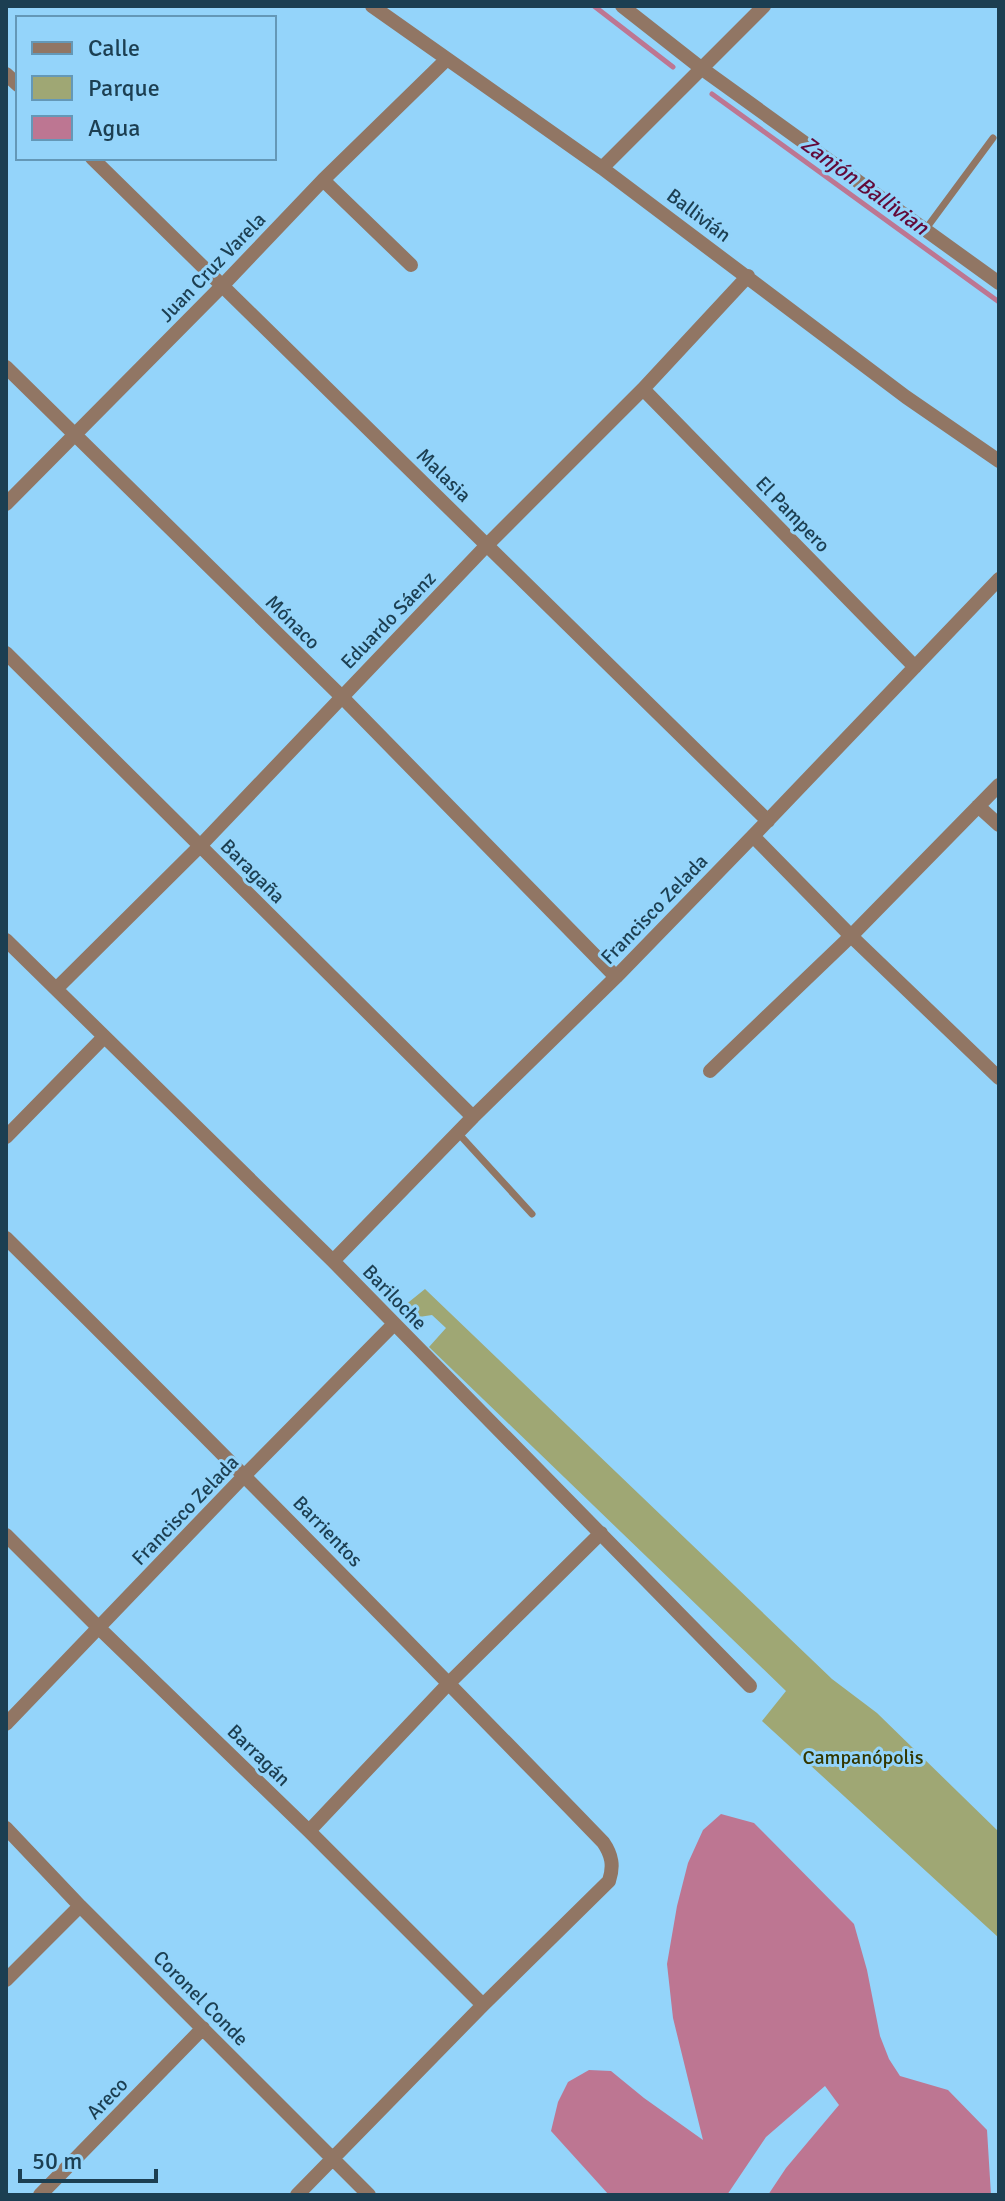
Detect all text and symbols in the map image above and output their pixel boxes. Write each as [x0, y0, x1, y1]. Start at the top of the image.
legend [16, 16, 276, 160]
text: Calle [88, 33, 140, 63]
text: Parque [88, 73, 160, 103]
text: Agua [88, 113, 140, 143]
water label: Zanjón Ballivian [796, 130, 935, 241]
street label: Ballivián [662, 183, 736, 248]
street label: Juan Cruz Varela [154, 207, 271, 327]
street label: Malasia [411, 443, 476, 508]
street label: El Pampero [750, 471, 835, 558]
street label: Eduardo Sáenz [335, 566, 441, 674]
street label: Mónaco [260, 590, 325, 655]
street label: Baragaña [215, 834, 290, 909]
street label: Francisco Zelada [595, 849, 713, 970]
street label: Bariloche [357, 1259, 432, 1335]
street label: Francisco Zelada [126, 1450, 244, 1571]
street label: Barrientos [288, 1490, 368, 1572]
street label: Barragán [222, 1719, 296, 1792]
park label: Campanópolis [802, 1745, 924, 1770]
street label: Coronel Conde [148, 1945, 254, 2051]
street label: Areco [81, 2072, 133, 2125]
scale bar [20, 2133, 156, 2183]
text: 50 m [32, 2146, 82, 2176]

